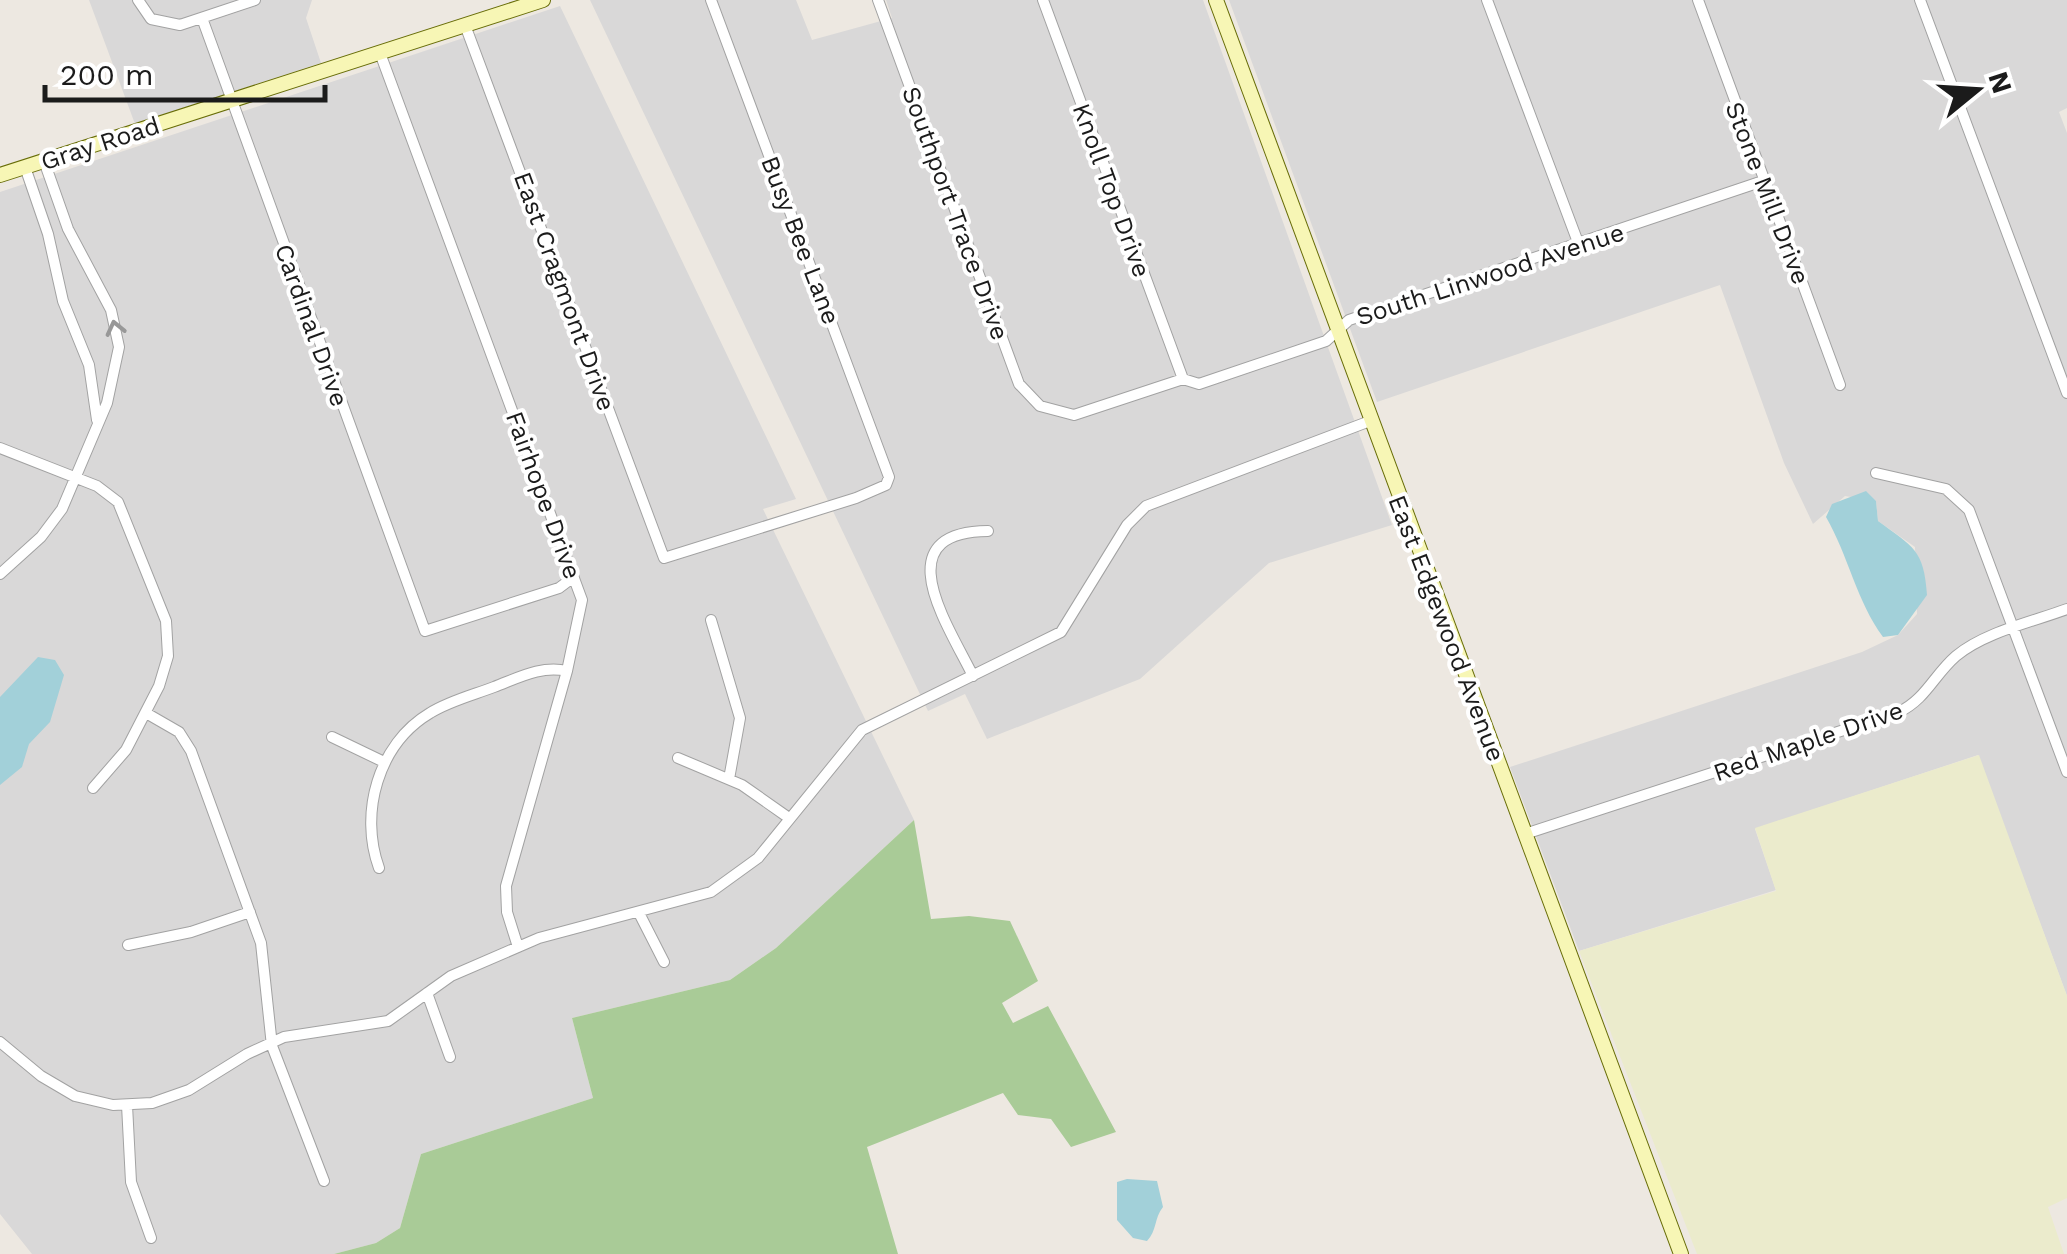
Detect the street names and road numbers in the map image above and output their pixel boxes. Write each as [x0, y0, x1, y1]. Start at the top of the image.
street label: Southport Trace Drive [896, 83, 1015, 344]
street label: Stone Mill Drive [1719, 98, 1816, 288]
street label: Knoll Top Drive [1067, 99, 1156, 281]
street label: Gray Road [37, 111, 163, 176]
street label: Busy Bee Lane [755, 152, 846, 328]
street label: East Cragmont Drive [508, 168, 621, 415]
street label: South Linwood Avenue [1353, 217, 1628, 332]
street label: Cardinal Drive [269, 240, 354, 410]
street label: Fairhope Drive [500, 407, 587, 583]
street label: East Edgewood Avenue [1382, 491, 1511, 765]
street label: Red Maple Drive [1710, 695, 1907, 788]

